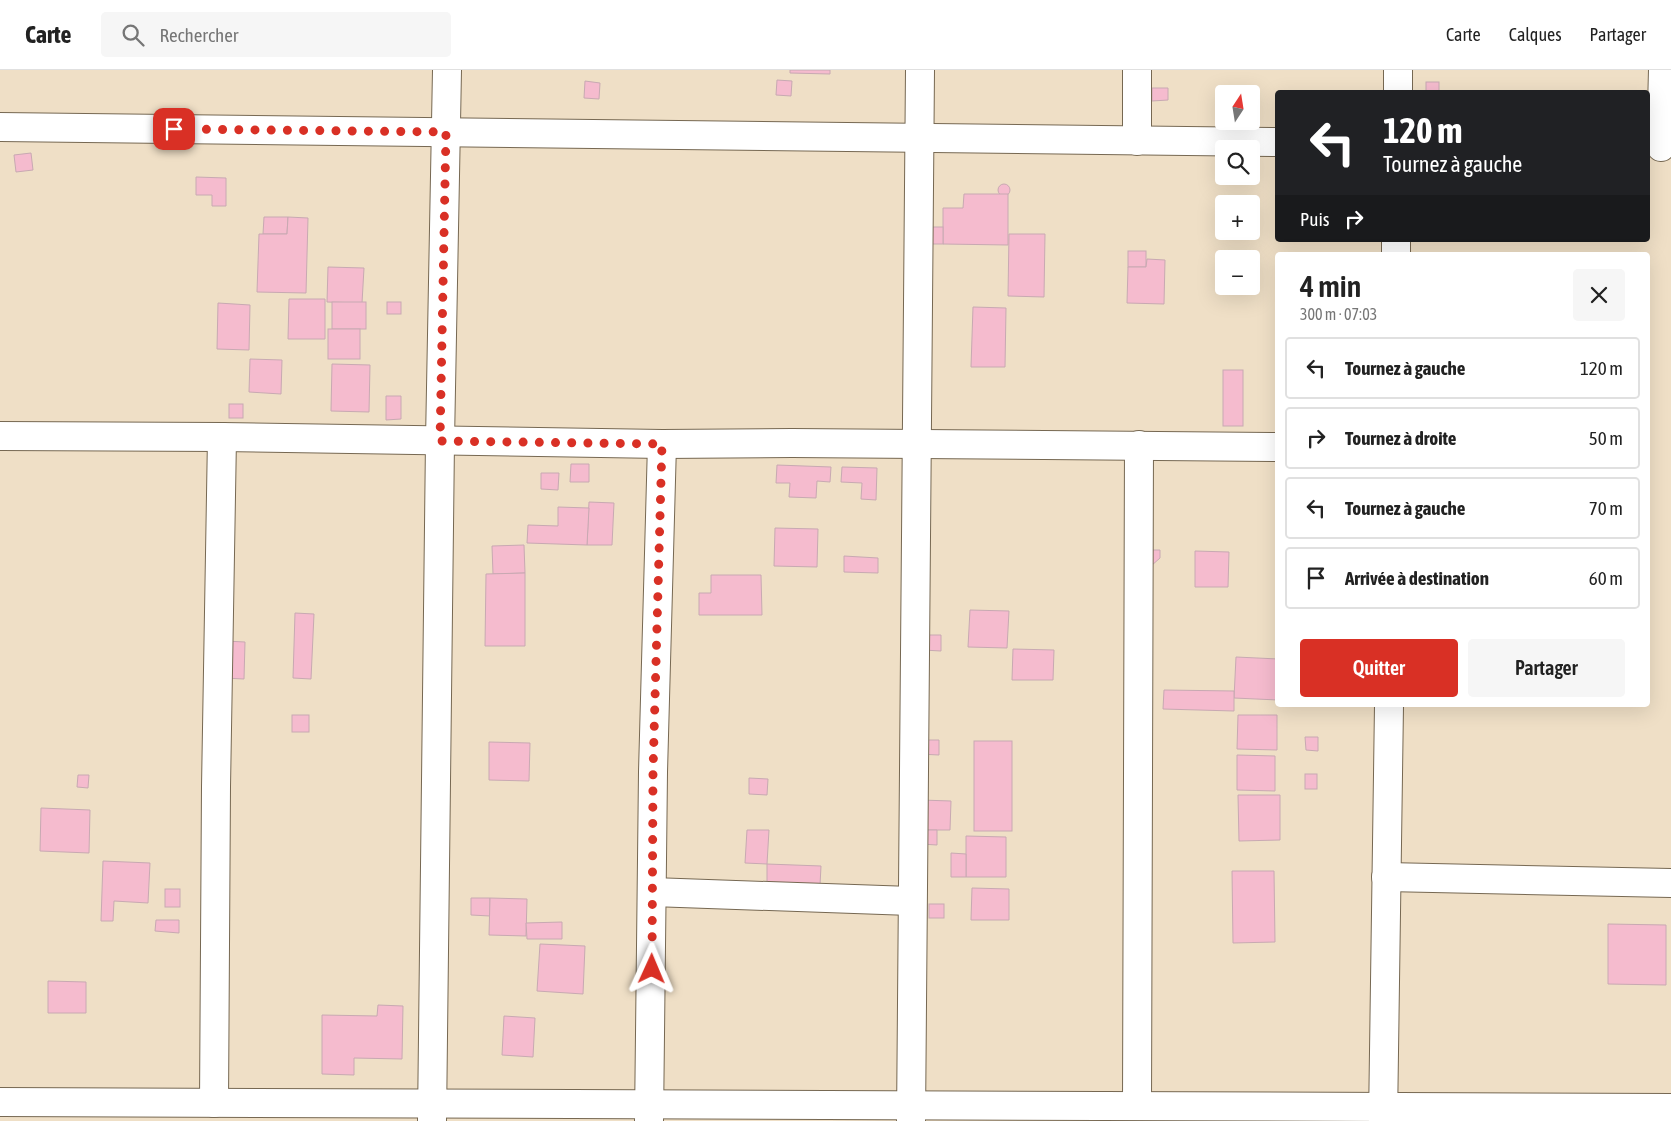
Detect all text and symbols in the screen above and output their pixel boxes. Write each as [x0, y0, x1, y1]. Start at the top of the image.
search box [101, 12, 451, 57]
text: Carte [25, 21, 71, 48]
icon: search [119, 21, 147, 49]
text: Rechercher [159, 24, 238, 46]
text: Carte [1446, 24, 1481, 45]
text: Calques [1509, 24, 1562, 45]
text: Partager [1590, 24, 1646, 45]
north arrow [1215, 85, 1260, 130]
map controls [1215, 85, 1260, 295]
pin [153, 108, 195, 150]
icon: left [1300, 110, 1365, 175]
text: 120 m [1383, 110, 1462, 150]
icon: arrive [160, 115, 188, 143]
button: search [1215, 140, 1260, 185]
text: Tournez à gauche [1383, 151, 1522, 177]
button: + [1215, 195, 1260, 240]
icon: right [1340, 205, 1368, 233]
text: Puis [1300, 208, 1330, 230]
button: − [1215, 250, 1260, 295]
text: 4 min [1300, 269, 1361, 303]
button: close [1573, 269, 1625, 321]
text: 300 m · 07:03 [1300, 305, 1377, 323]
icon: left [1302, 354, 1330, 382]
text: Tournez à gauche [1345, 357, 1465, 379]
text: 120 m [1580, 357, 1623, 379]
icon: right [1302, 424, 1330, 452]
text: Tournez à droite [1345, 427, 1456, 449]
text: 50 m [1589, 427, 1623, 449]
icon: left [1302, 494, 1330, 522]
text: Tournez à gauche [1345, 497, 1465, 519]
text: 70 m [1589, 497, 1623, 519]
icon: arrive [1302, 564, 1330, 592]
text: Arrivée à destination [1345, 567, 1489, 589]
text: 60 m [1589, 567, 1623, 589]
button: Quitter [1300, 639, 1458, 697]
button: Partager [1468, 639, 1625, 697]
position arrow [625, 942, 677, 994]

